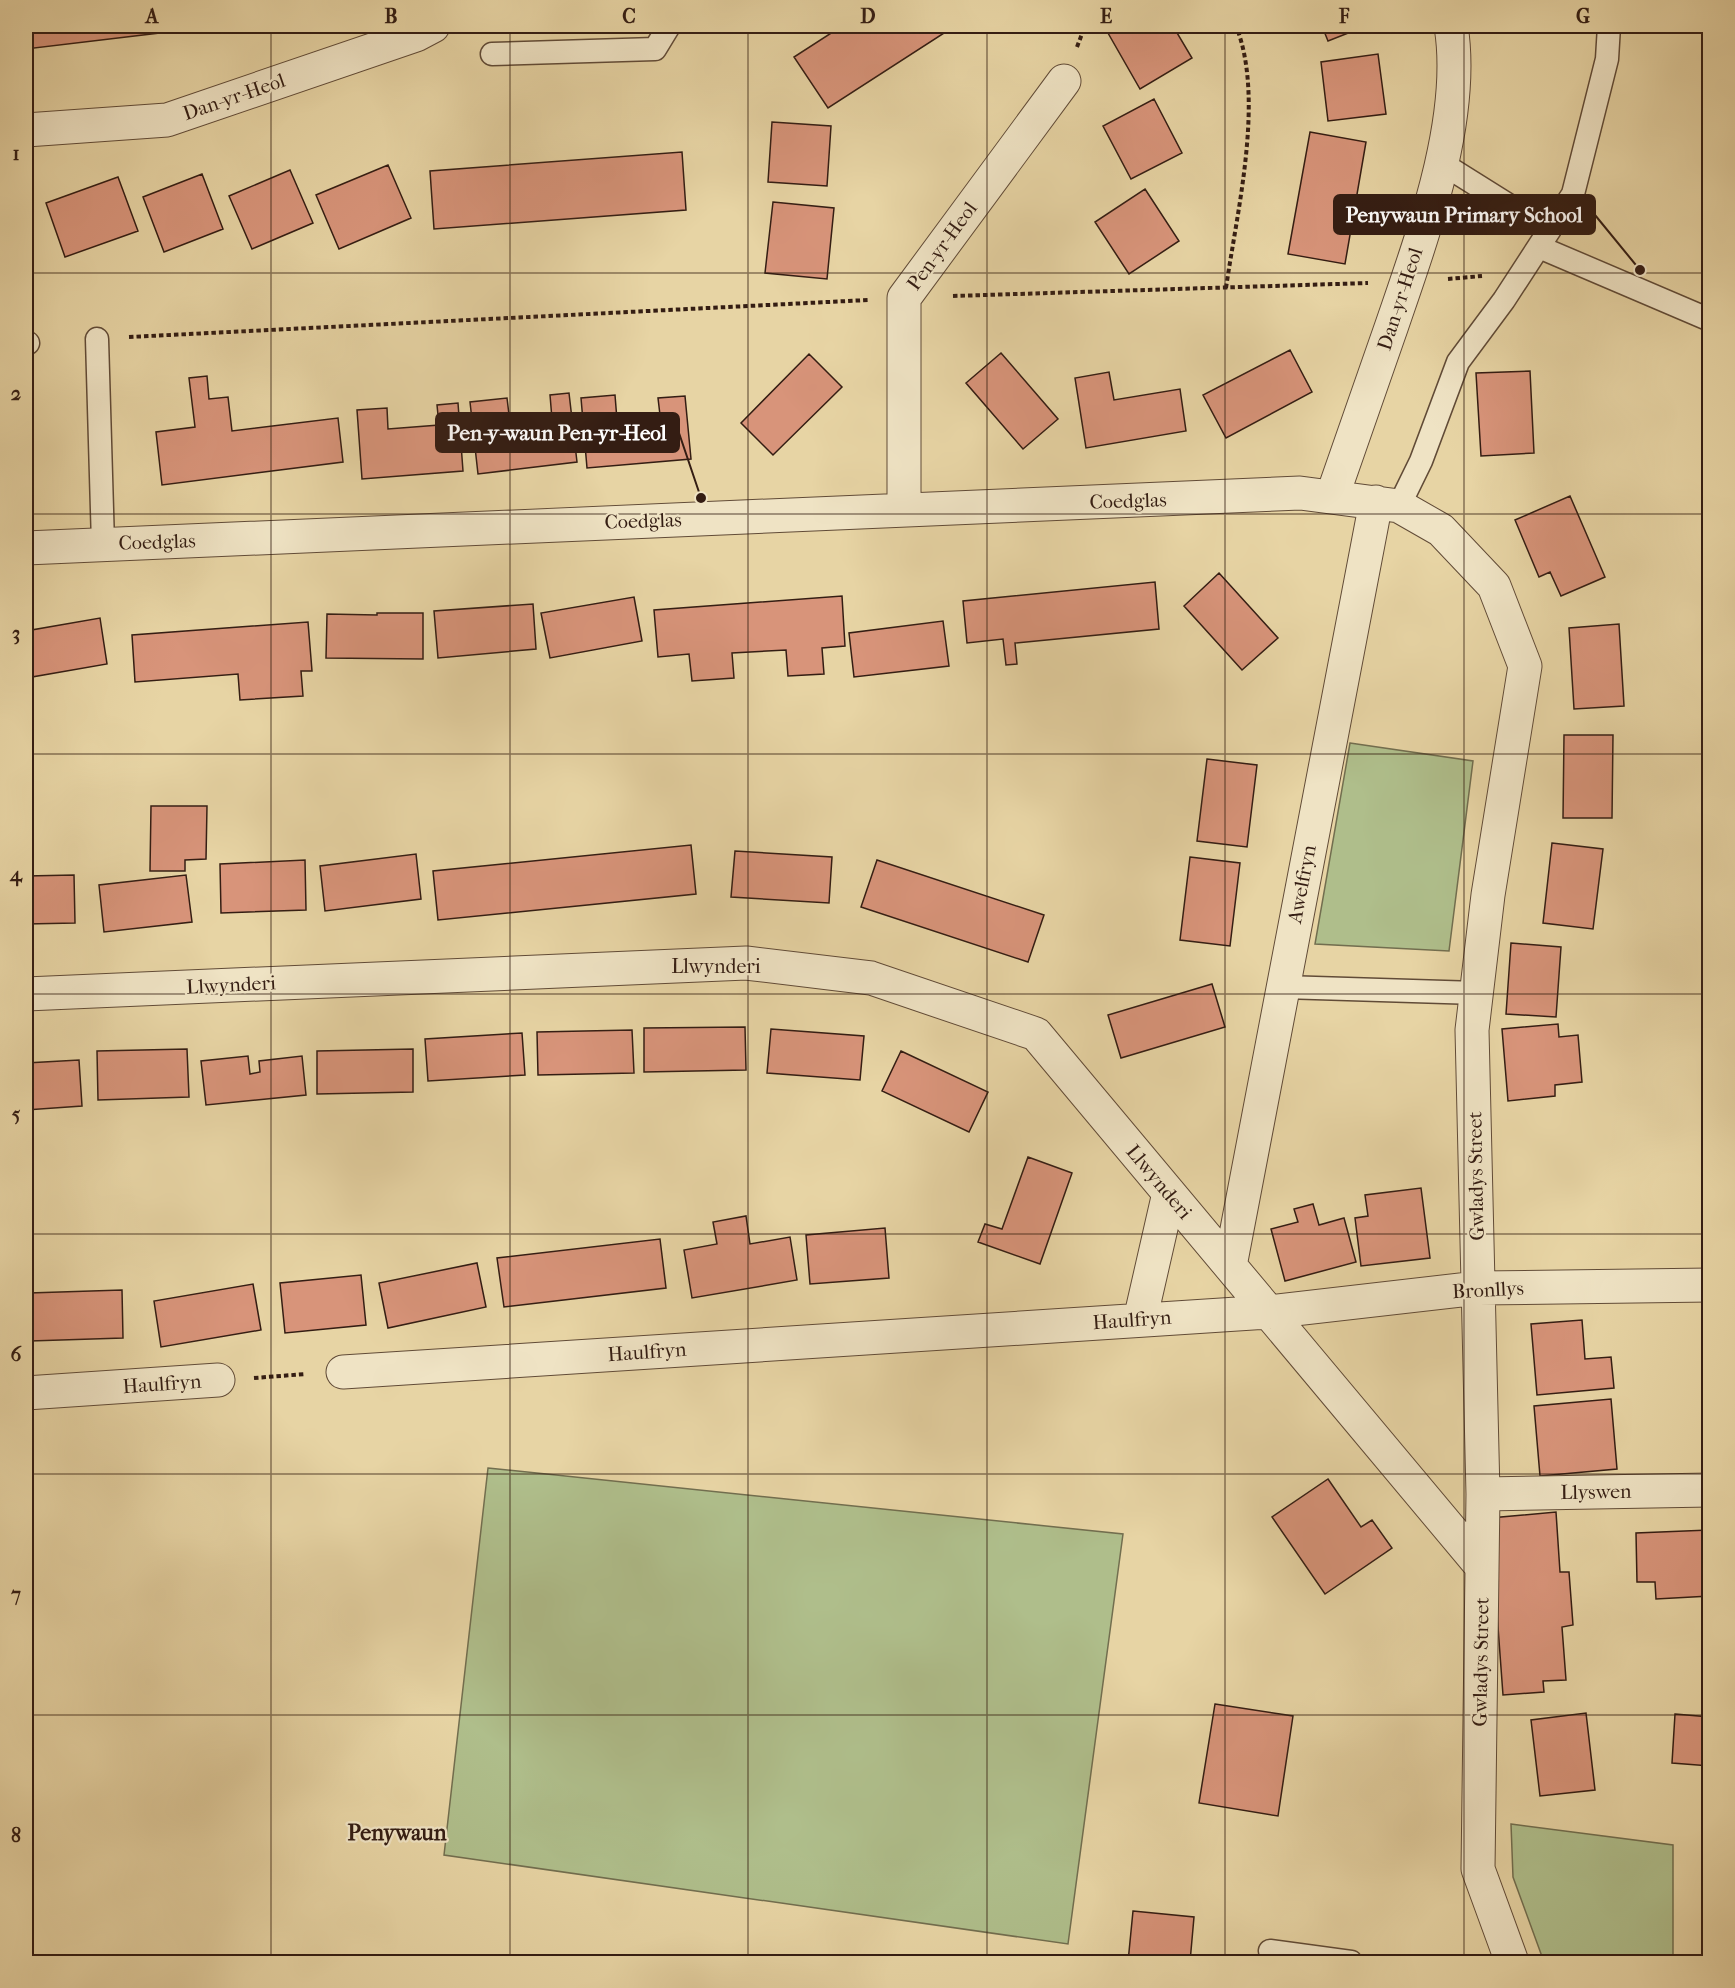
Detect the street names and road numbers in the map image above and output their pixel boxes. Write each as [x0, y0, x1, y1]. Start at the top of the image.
street label: Dan-yr-Heol [180, 69, 289, 125]
street label: Pen-yr-Heol [902, 197, 982, 295]
street label: Dan-yr-Heol [1373, 244, 1428, 353]
street label: Coedglas [1089, 488, 1167, 514]
street label: Coedglas [604, 508, 682, 534]
street label: Coedglas [118, 529, 196, 555]
street label: Awelfryn [1283, 842, 1321, 926]
street label: Llwynderi [671, 955, 761, 978]
street label: Llwynderi [186, 971, 276, 999]
street label: Gwladys Street [1463, 1111, 1489, 1241]
street label: Llwynderi [1121, 1140, 1197, 1224]
street label: Bronllys [1452, 1277, 1524, 1303]
street label: Haulfryn [1092, 1306, 1173, 1334]
street label: Haulfryn [607, 1338, 688, 1366]
street label: Haulfryn [122, 1370, 203, 1398]
street label: Llyswen [1560, 1480, 1632, 1504]
street label: Gwladys Street [1468, 1597, 1494, 1727]

